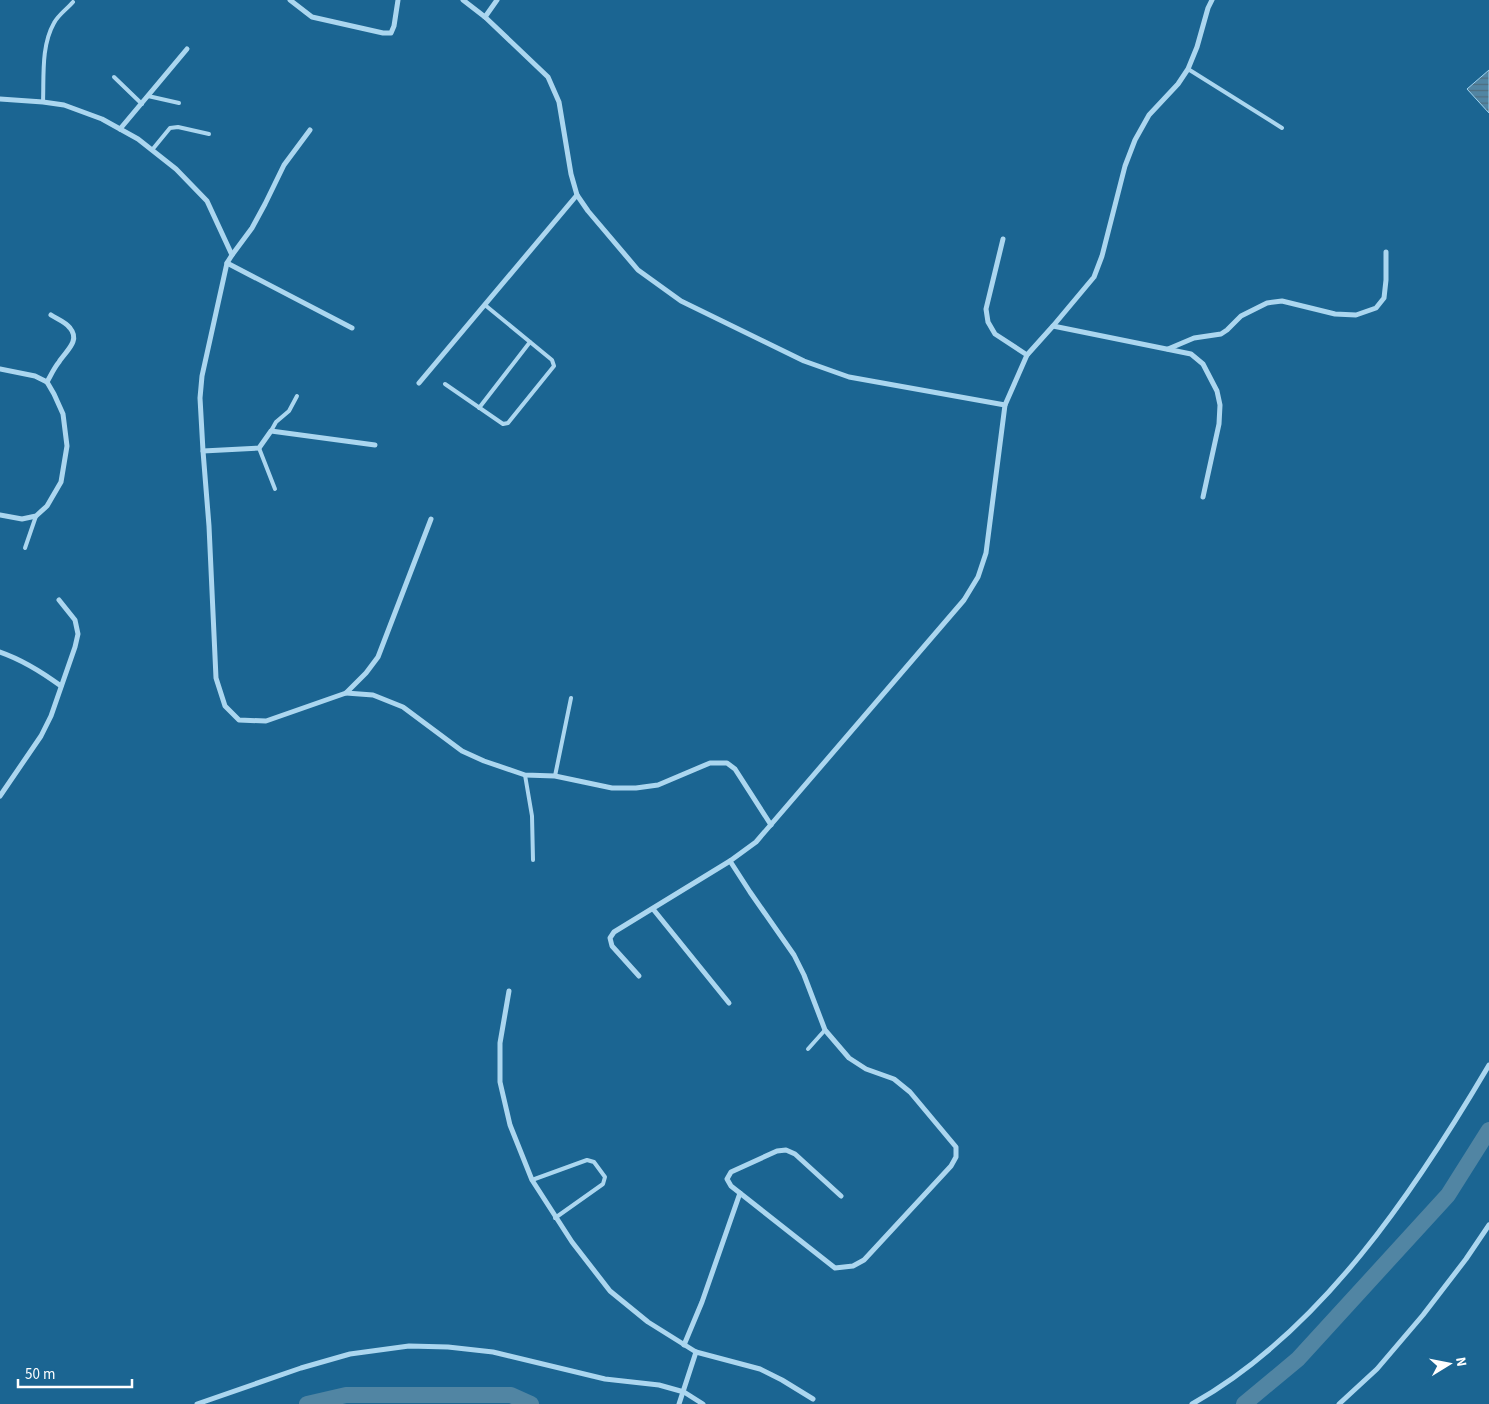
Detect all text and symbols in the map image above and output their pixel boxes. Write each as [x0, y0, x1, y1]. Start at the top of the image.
north arrow [1424, 1339, 1474, 1389]
scale bar [18, 1356, 131, 1388]
text: N [1450, 1356, 1471, 1368]
text: 50 m [25, 1364, 55, 1385]

